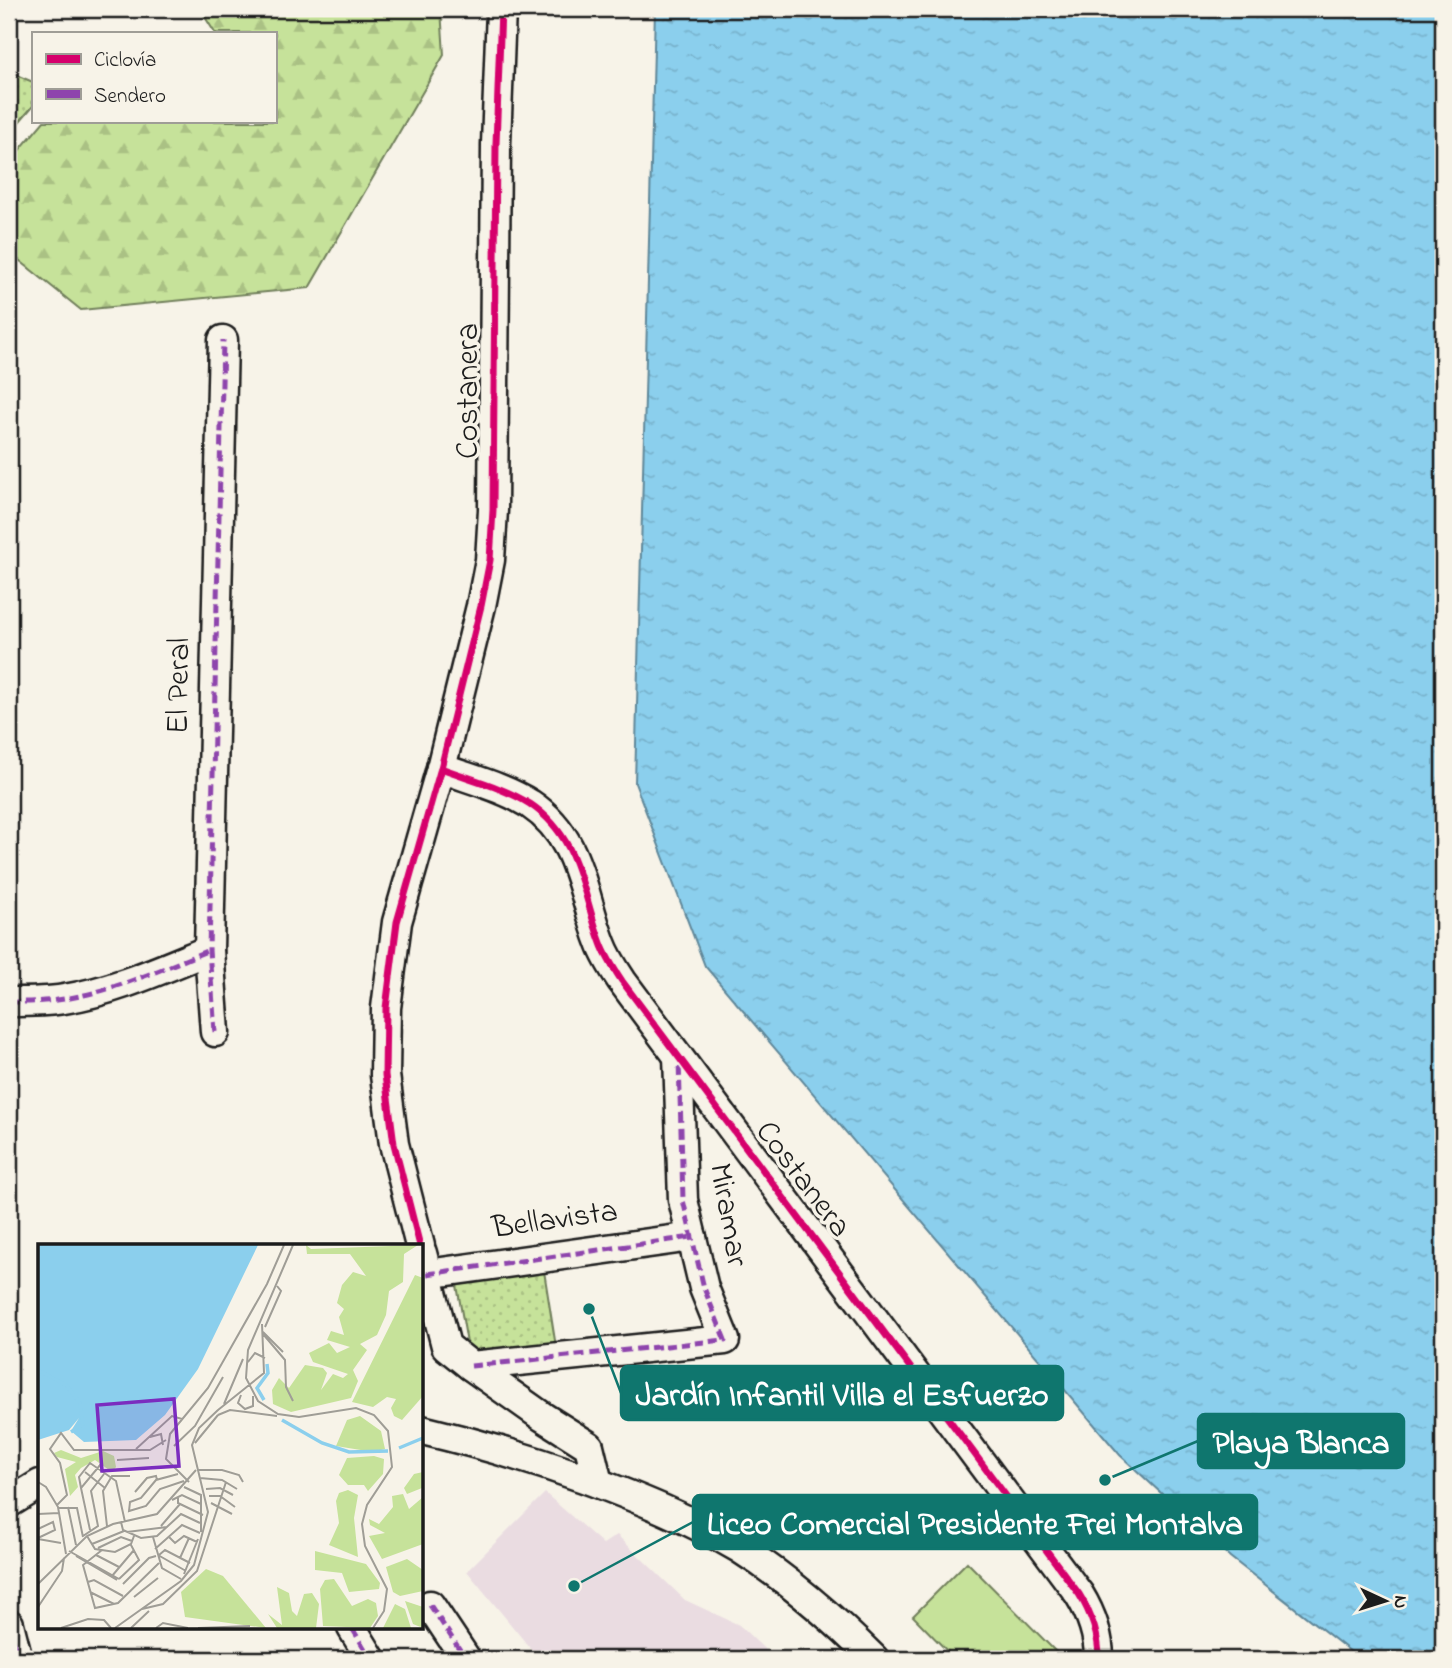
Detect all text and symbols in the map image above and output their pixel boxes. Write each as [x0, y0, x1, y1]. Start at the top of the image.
legend [32, 32, 276, 122]
text: Ciclovía [94, 46, 156, 76]
text: Sendero [94, 82, 166, 112]
street label: Costanera [446, 323, 493, 459]
street label: El Peral [156, 637, 204, 735]
street label: Costanera [742, 1112, 862, 1248]
street label: Miramar [695, 1160, 759, 1271]
street label: Bellavista [488, 1189, 621, 1253]
inset map [38, 1244, 424, 1630]
callout: Jardín Infantil Villa el Esfuerzo [621, 1366, 1063, 1420]
text: Jardín Infantil Villa el Esfuerzo [635, 1373, 1049, 1421]
callout: Playa Blanca [1198, 1414, 1404, 1468]
text: Playa Blanca [1212, 1421, 1390, 1470]
callout: Liceo Comercial Presidente Frei Montalva [693, 1495, 1257, 1549]
text: Liceo Comercial Presidente Frei Montalva [707, 1502, 1243, 1550]
north arrow [1350, 1566, 1420, 1636]
text: N [1386, 1595, 1413, 1610]

